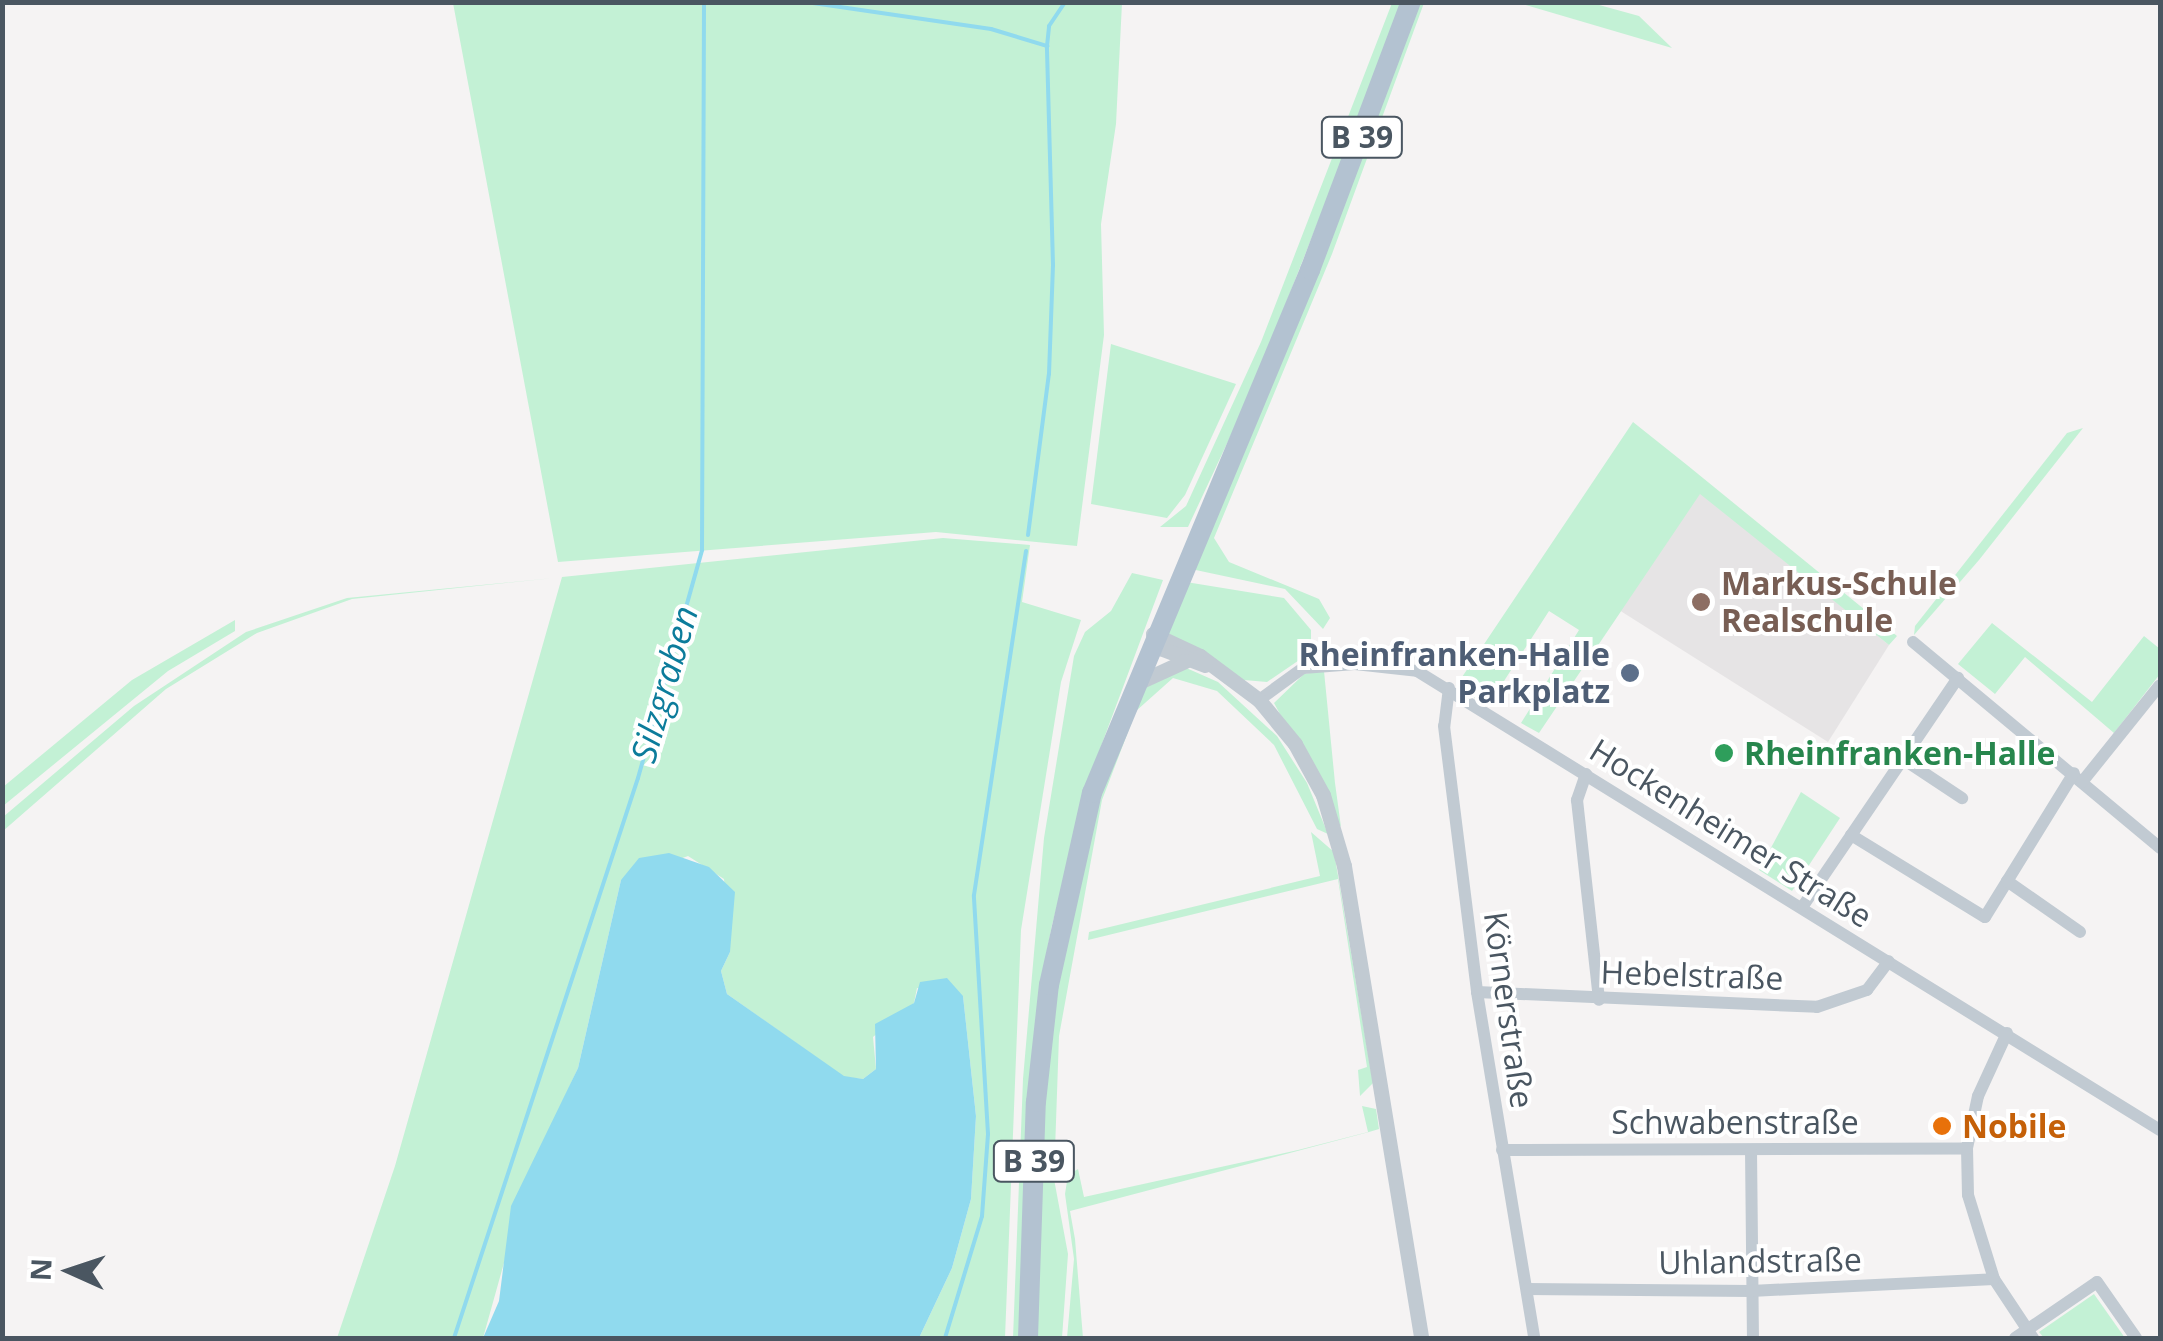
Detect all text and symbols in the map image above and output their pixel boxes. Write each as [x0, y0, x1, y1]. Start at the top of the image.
road number: B 39 [1320, 112, 1404, 162]
place label: Markus-Schule Realschule [1721, 565, 1957, 640]
marker: Markus-Schule Realschule [1690, 591, 1712, 613]
water label: Silzgraben [622, 601, 706, 767]
place label: Rheinfranken-Halle Parkplatz [1299, 636, 1610, 711]
marker: Rheinfranken-Halle Parkplatz [1619, 662, 1641, 684]
street label: Hockenheimer Straße [1583, 731, 1879, 935]
place label: Rheinfranken-Halle [1744, 734, 2055, 772]
marker: Rheinfranken-Halle [1713, 742, 1735, 764]
street label: Körnerstraße [1476, 909, 1542, 1111]
street label: Hebelstraße [1600, 953, 1784, 997]
street label: Schwabenstraße [1611, 1103, 1859, 1141]
place label: Nobile [1962, 1107, 2067, 1145]
marker: Nobile [1931, 1115, 1953, 1137]
road number: B 39 [992, 1136, 1076, 1186]
north arrow [20, 1221, 120, 1321]
street label: Uhlandstraße [1658, 1240, 1862, 1282]
text: N [20, 1257, 60, 1282]

